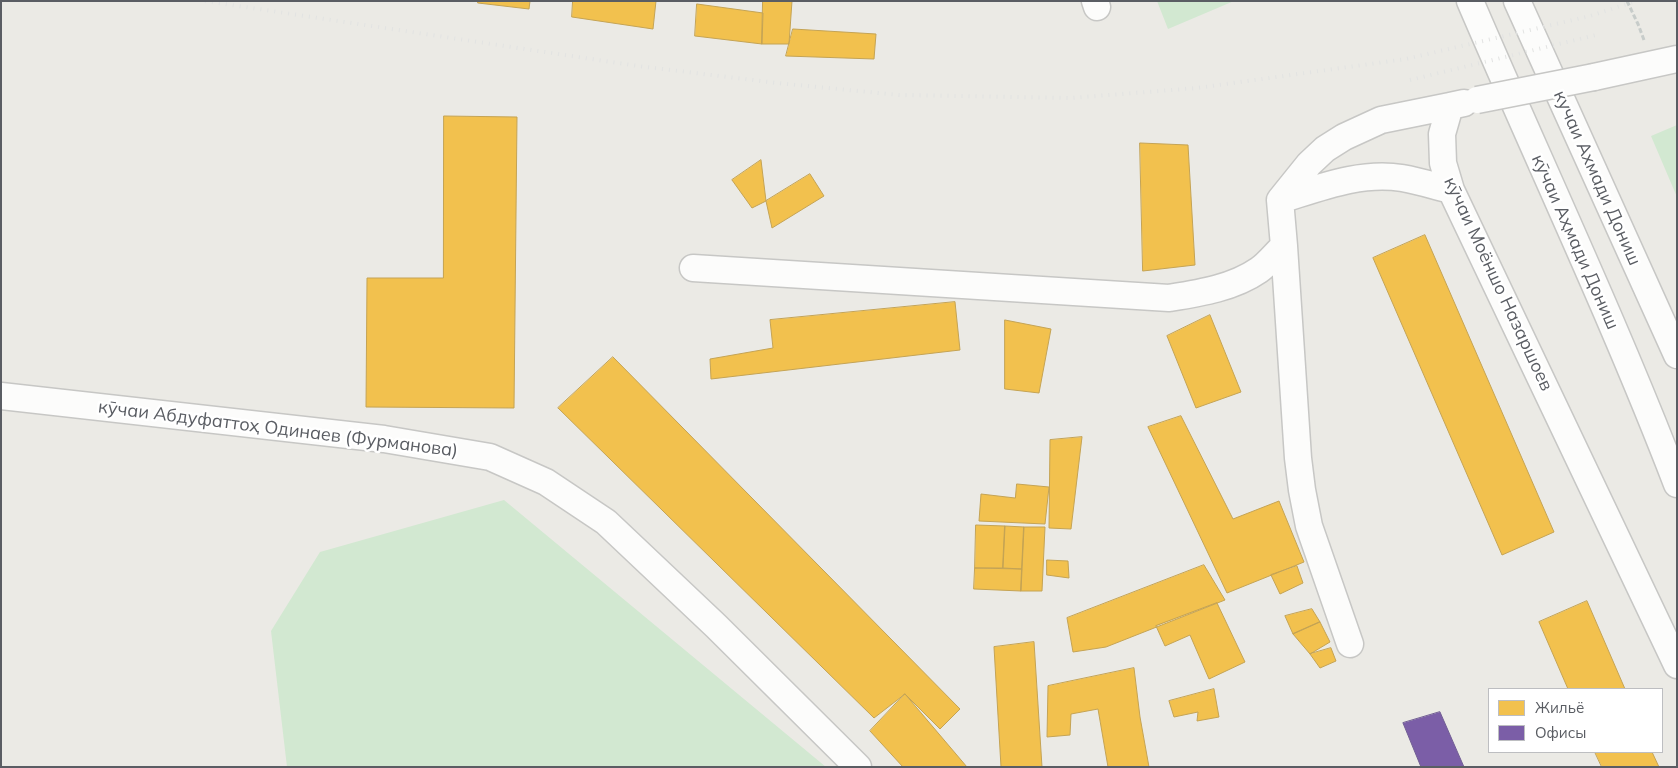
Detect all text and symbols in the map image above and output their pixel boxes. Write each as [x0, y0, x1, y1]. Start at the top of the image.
street label: кучаи Ахмади Дониш [1549, 87, 1645, 269]
street label: кӯчаи Аҳмади Дониш [1527, 151, 1623, 333]
street label: кӯчаи Моёншо Назаршоев [1439, 174, 1557, 394]
street label: кӯчаи Абдуфаттоҳ Одинаев (Фурманова) [97, 396, 459, 462]
legend [1488, 688, 1663, 753]
text: Жильё [1535, 698, 1584, 717]
text: Офисы [1535, 723, 1587, 742]

